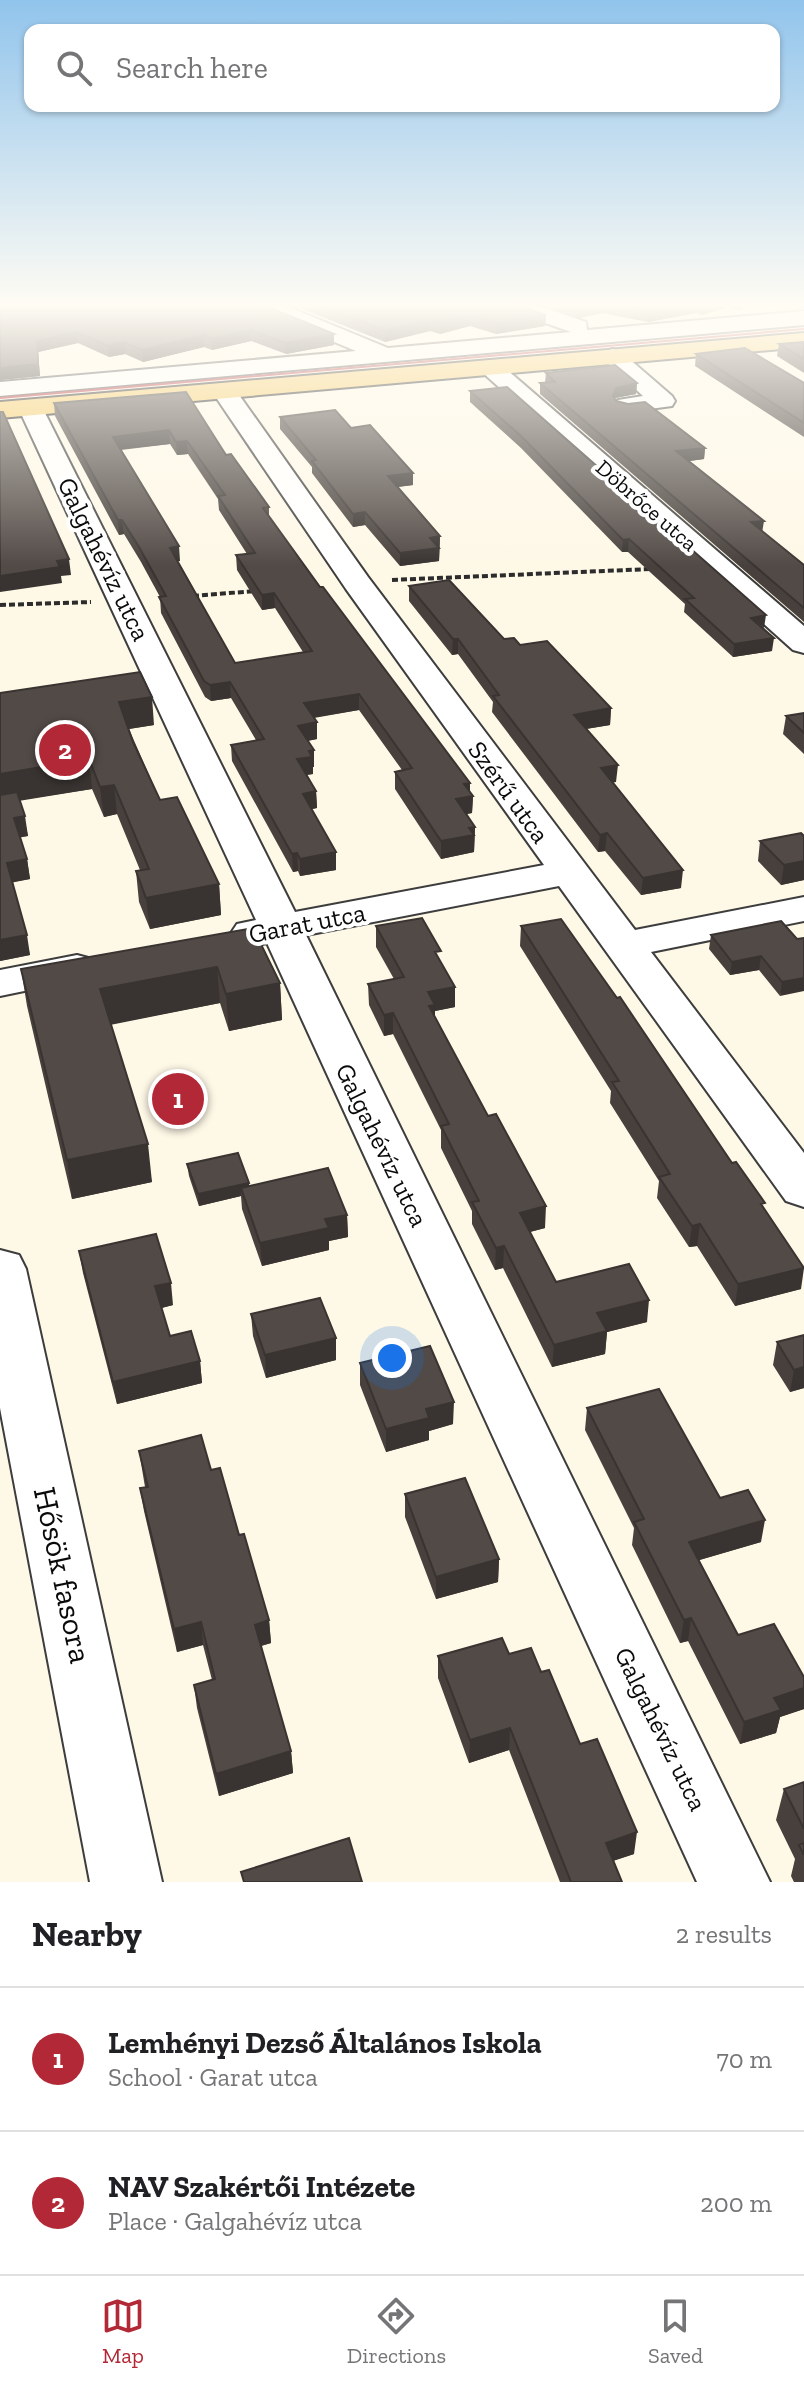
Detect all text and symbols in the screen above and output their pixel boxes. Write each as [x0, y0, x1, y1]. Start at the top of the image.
search box [24, 24, 780, 112]
icon: search [52, 46, 96, 90]
text: Search here [116, 50, 268, 86]
street label: Döbrőce utca [590, 454, 703, 557]
street label: Galgahévíz utca [51, 472, 158, 646]
pin: 2 [39, 720, 91, 780]
street label: Szérű utca [461, 735, 557, 850]
street label: Garat utca [246, 896, 369, 950]
street label: Galgahévíz utca [329, 1058, 436, 1232]
pin: 1 [152, 1069, 204, 1129]
your location [372, 1338, 412, 1378]
street label: Hősök fasora [26, 1483, 100, 1667]
street label: Galgahévíz utca [608, 1642, 715, 1816]
text: Nearby [32, 1914, 142, 1955]
text: 2 results [676, 1918, 772, 1950]
text: Lemhényi Dezső Általános Iskola [108, 2025, 542, 2061]
text: 1 [53, 2043, 63, 2075]
text: 70 m [716, 2043, 772, 2075]
text: School · Garat utca [108, 2061, 318, 2093]
text: NAV Szakértői Intézete [108, 2169, 415, 2205]
text: 2 [51, 2187, 65, 2219]
text: 200 m [700, 2187, 772, 2219]
text: Place · Galgahévíz utca [108, 2205, 362, 2237]
tab: Map [101, 2294, 145, 2369]
tab: Directions [347, 2294, 446, 2369]
tab: Saved [648, 2294, 703, 2369]

